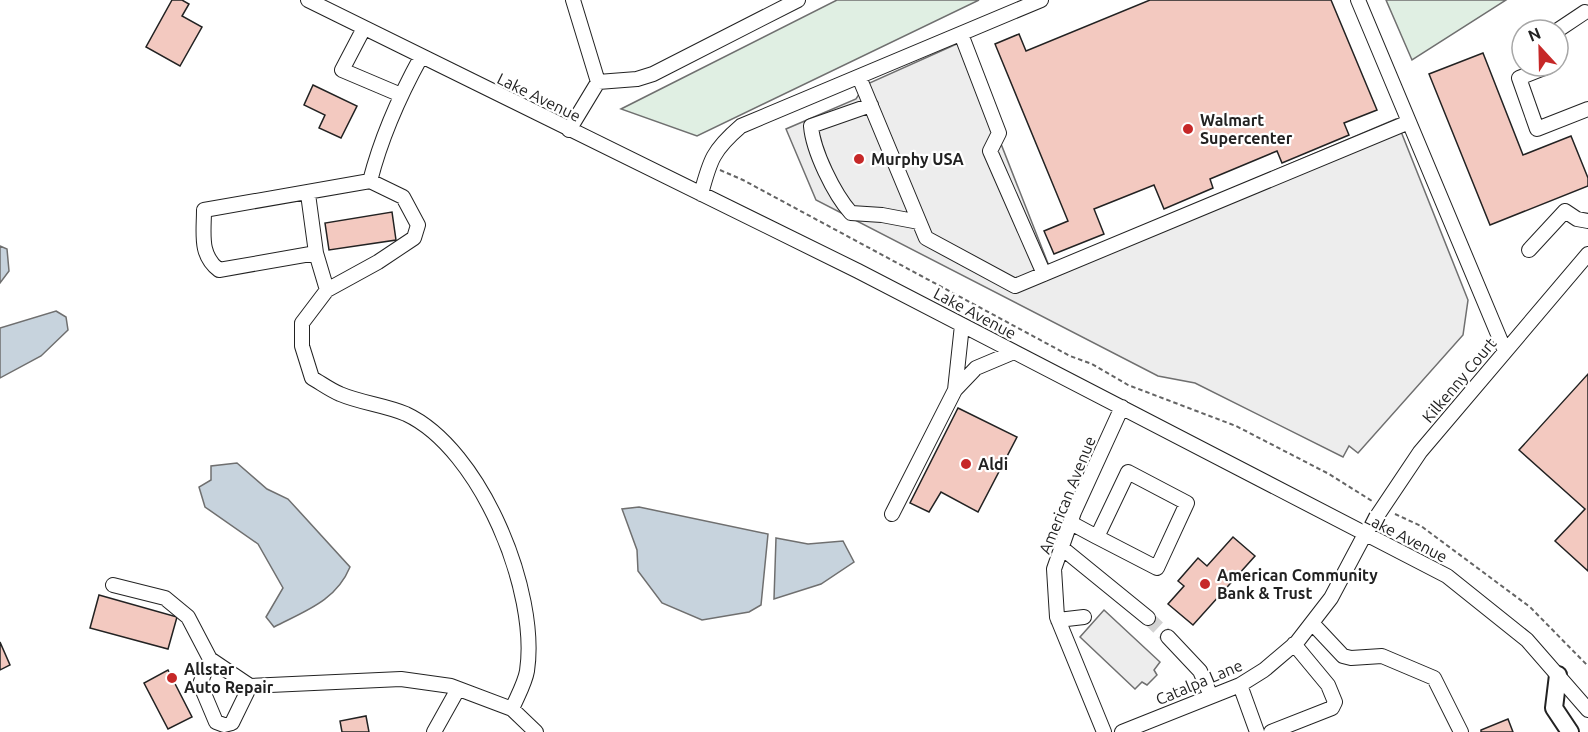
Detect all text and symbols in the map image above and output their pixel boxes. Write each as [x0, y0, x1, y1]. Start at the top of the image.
north arrow [1510, 18, 1570, 78]
text: N [1525, 24, 1543, 45]
street label: Lake Avenue [494, 69, 584, 125]
place label: Walmart Supercenter [1200, 111, 1293, 147]
marker: Walmart Supercenter [1181, 122, 1195, 136]
place label: Murphy USA [871, 150, 964, 168]
marker: Murphy USA [852, 152, 866, 166]
street label: Lake Avenue [931, 284, 1019, 342]
street label: Kilkenny Court [1418, 333, 1500, 426]
street label: American Avenue [1035, 434, 1099, 556]
place label: Aldi [978, 455, 1008, 473]
marker: Aldi [959, 457, 973, 471]
street label: Lake Avenue [1362, 508, 1450, 566]
place label: American Community Bank & Trust [1217, 566, 1378, 602]
marker: American Community Bank & Trust [1198, 577, 1212, 591]
street label: Catalpa Lane [1153, 656, 1245, 708]
place label: Allstar Auto Repair [184, 660, 274, 696]
marker: Allstar Auto Repair [165, 671, 179, 685]

